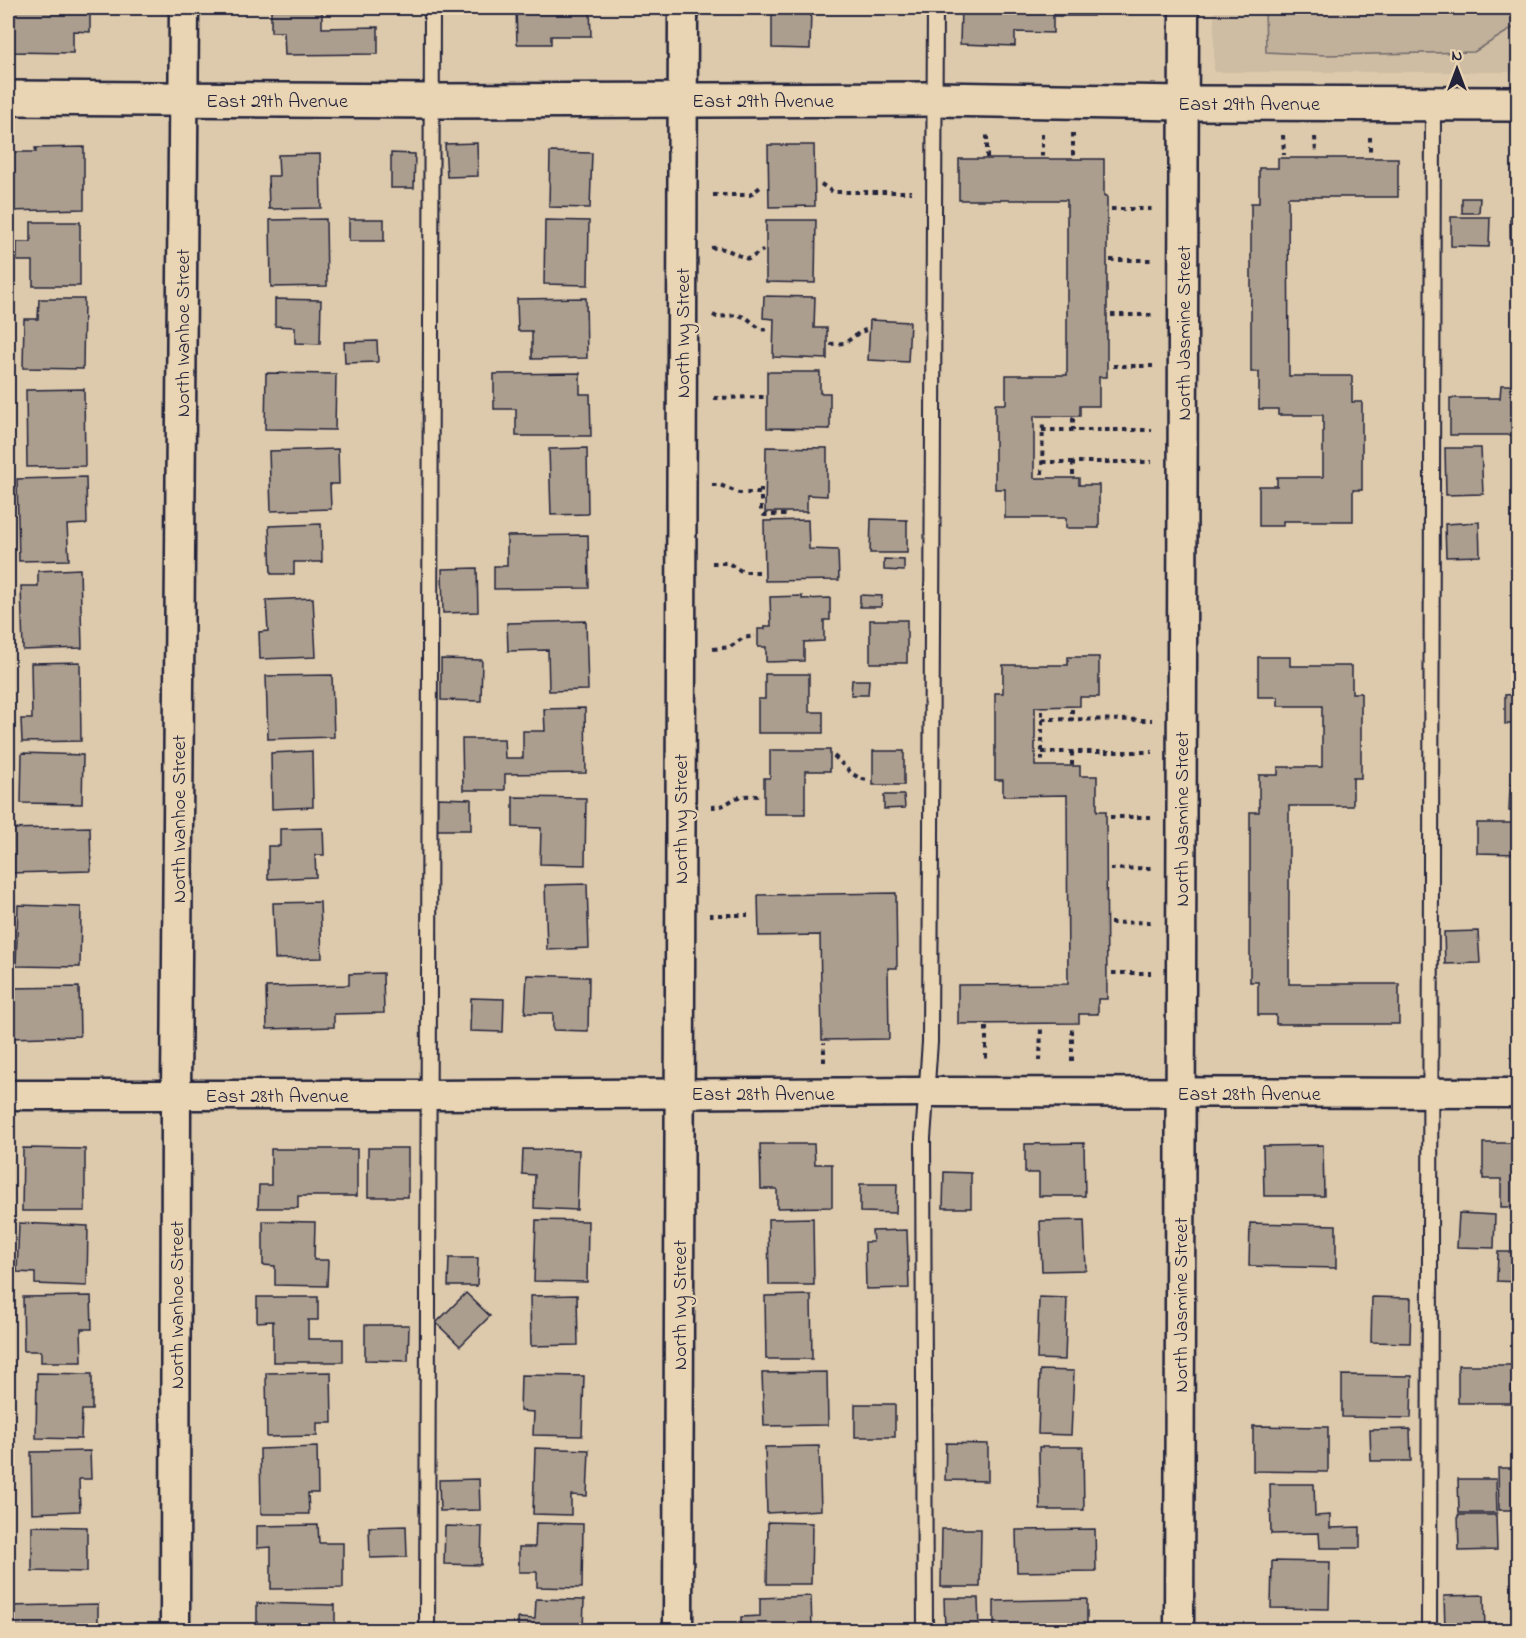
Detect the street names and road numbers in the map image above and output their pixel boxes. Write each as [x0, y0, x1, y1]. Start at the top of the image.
street label: East 29th Avenue [206, 88, 348, 117]
street label: East 29th Avenue [692, 88, 834, 117]
street label: East 29th Avenue [1178, 91, 1320, 120]
street label: North Jasmine Street [1171, 245, 1200, 421]
street label: North Ivanhoe Street [170, 248, 199, 417]
street label: North Ivy Street [670, 268, 699, 398]
street label: North Jasmine Street [1169, 731, 1198, 907]
street label: North Ivanhoe Street [166, 734, 195, 903]
street label: North Ivy Street [668, 754, 697, 884]
street label: East 28th Avenue [691, 1081, 835, 1110]
street label: East 28th Avenue [1177, 1081, 1321, 1110]
street label: East 28th Avenue [205, 1083, 349, 1112]
street label: North Jasmine Street [1168, 1217, 1197, 1393]
street label: North Ivanhoe Street [164, 1220, 193, 1389]
street label: North Ivy Street [667, 1240, 696, 1370]

